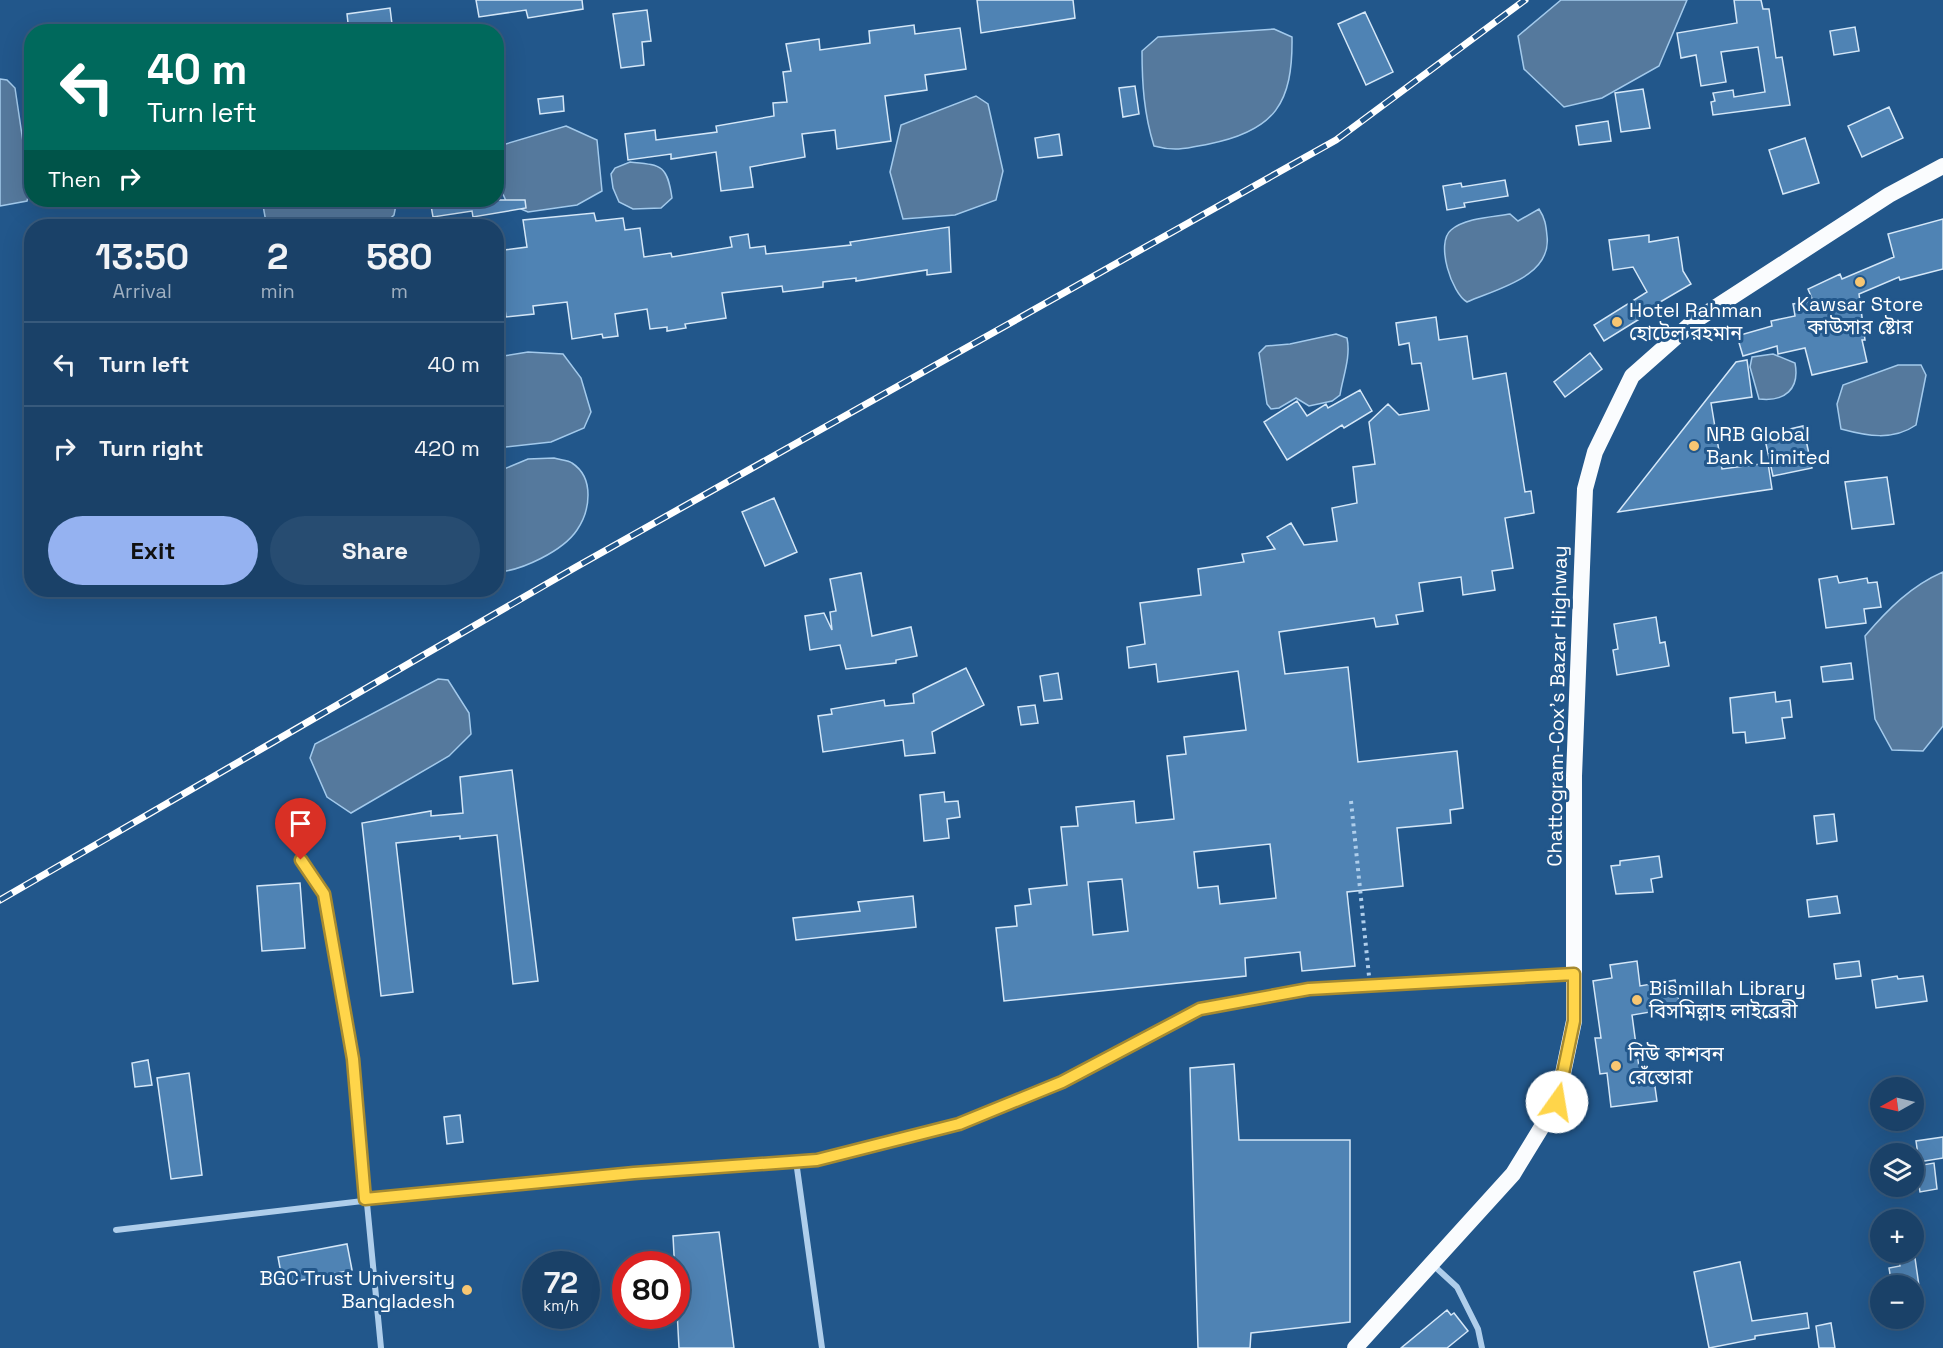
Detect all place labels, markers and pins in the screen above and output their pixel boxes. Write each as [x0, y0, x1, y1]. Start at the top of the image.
marker: Kawsar Store কাউসার ষ্টোর [1853, 275, 1867, 289]
place label: Kawsar Store কাউসার ষ্টোর [1797, 291, 1923, 340]
place label: Hotel Rahman হোটেল রহমান [1629, 297, 1762, 346]
marker: Hotel Rahman হোটেল রহমান [1610, 315, 1624, 329]
place label: NRB Global Bank Limited [1706, 421, 1830, 470]
marker: NRB Global Bank Limited [1687, 439, 1701, 453]
pin [275, 798, 326, 860]
place label: Bismillah Library বিসমিল্লাহ লাইব্রেরী [1648, 975, 1806, 1024]
marker: Bismillah Library বিসমিল্লাহ লাইব্রেরী [1630, 993, 1644, 1007]
place label: নিউ কাশবন রেঁস্তোরা [1627, 1041, 1725, 1090]
marker: নিউ কাশবন রেঁস্তোরা [1609, 1059, 1623, 1073]
place label: BGC Trust University Bangladesh [260, 1265, 455, 1314]
marker: BGC Trust University Bangladesh [460, 1283, 474, 1297]

